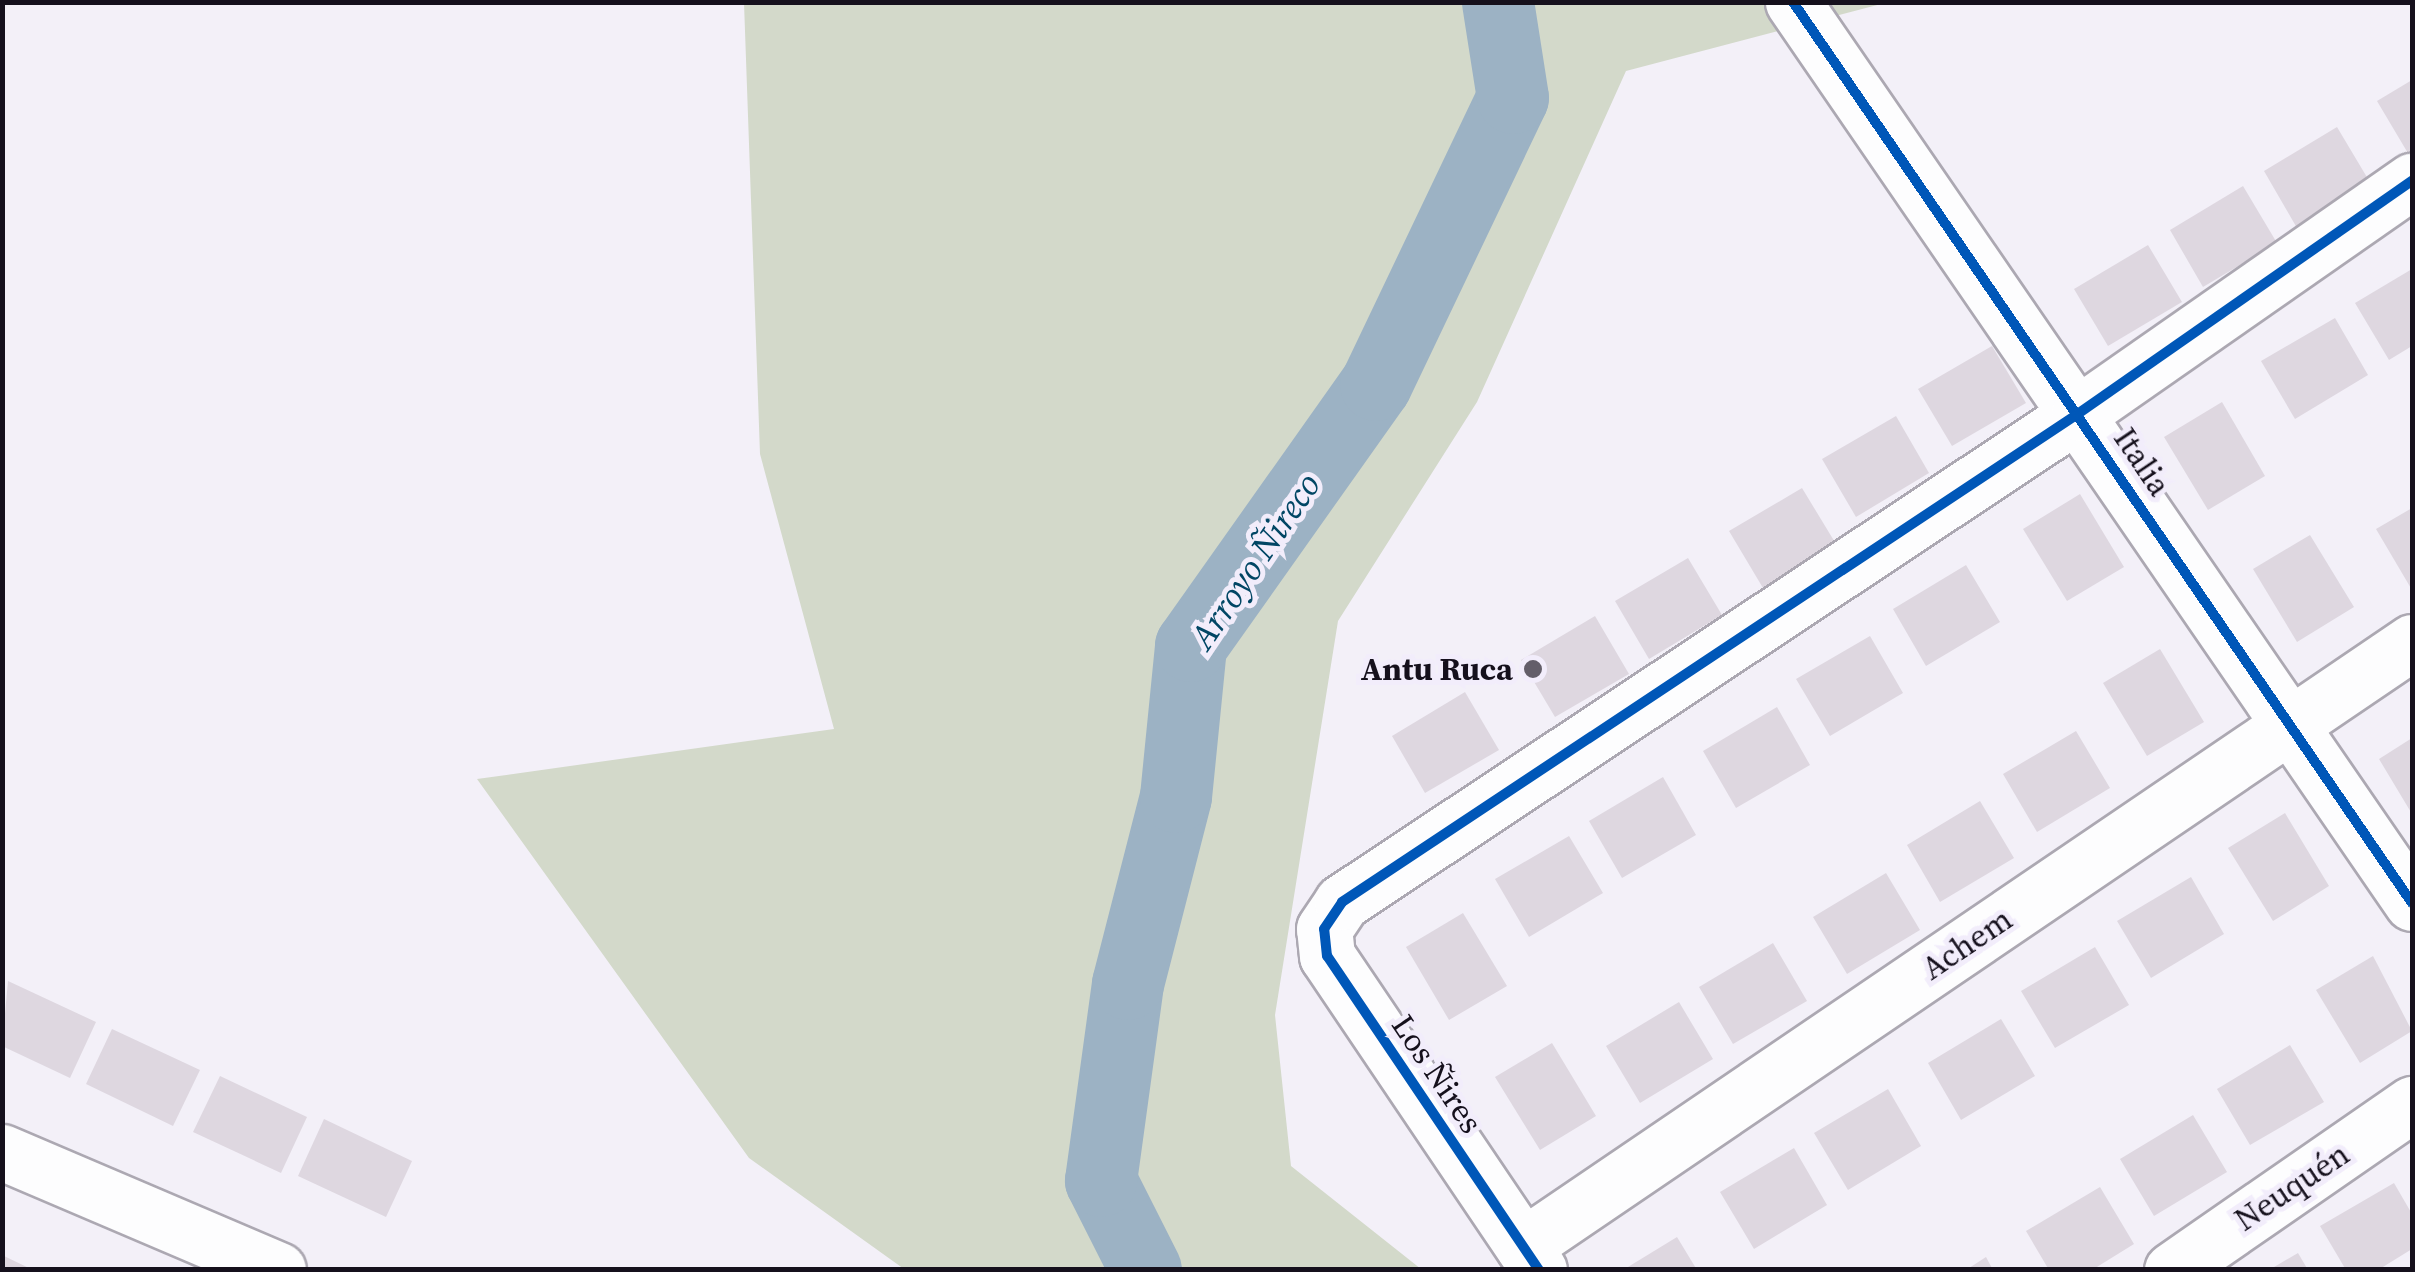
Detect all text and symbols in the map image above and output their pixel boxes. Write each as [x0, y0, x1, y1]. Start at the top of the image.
street label: Italia [2106, 421, 2178, 503]
water label: Arroyo Ñireco [1181, 465, 1329, 657]
place label: Antu Ruca [1361, 650, 1513, 688]
marker: Antu Ruca [1522, 658, 1544, 680]
street label: Achem [1915, 900, 2019, 988]
street label: Los Ñires [1383, 1008, 1491, 1140]
street label: Neuquén [2228, 1135, 2356, 1239]

